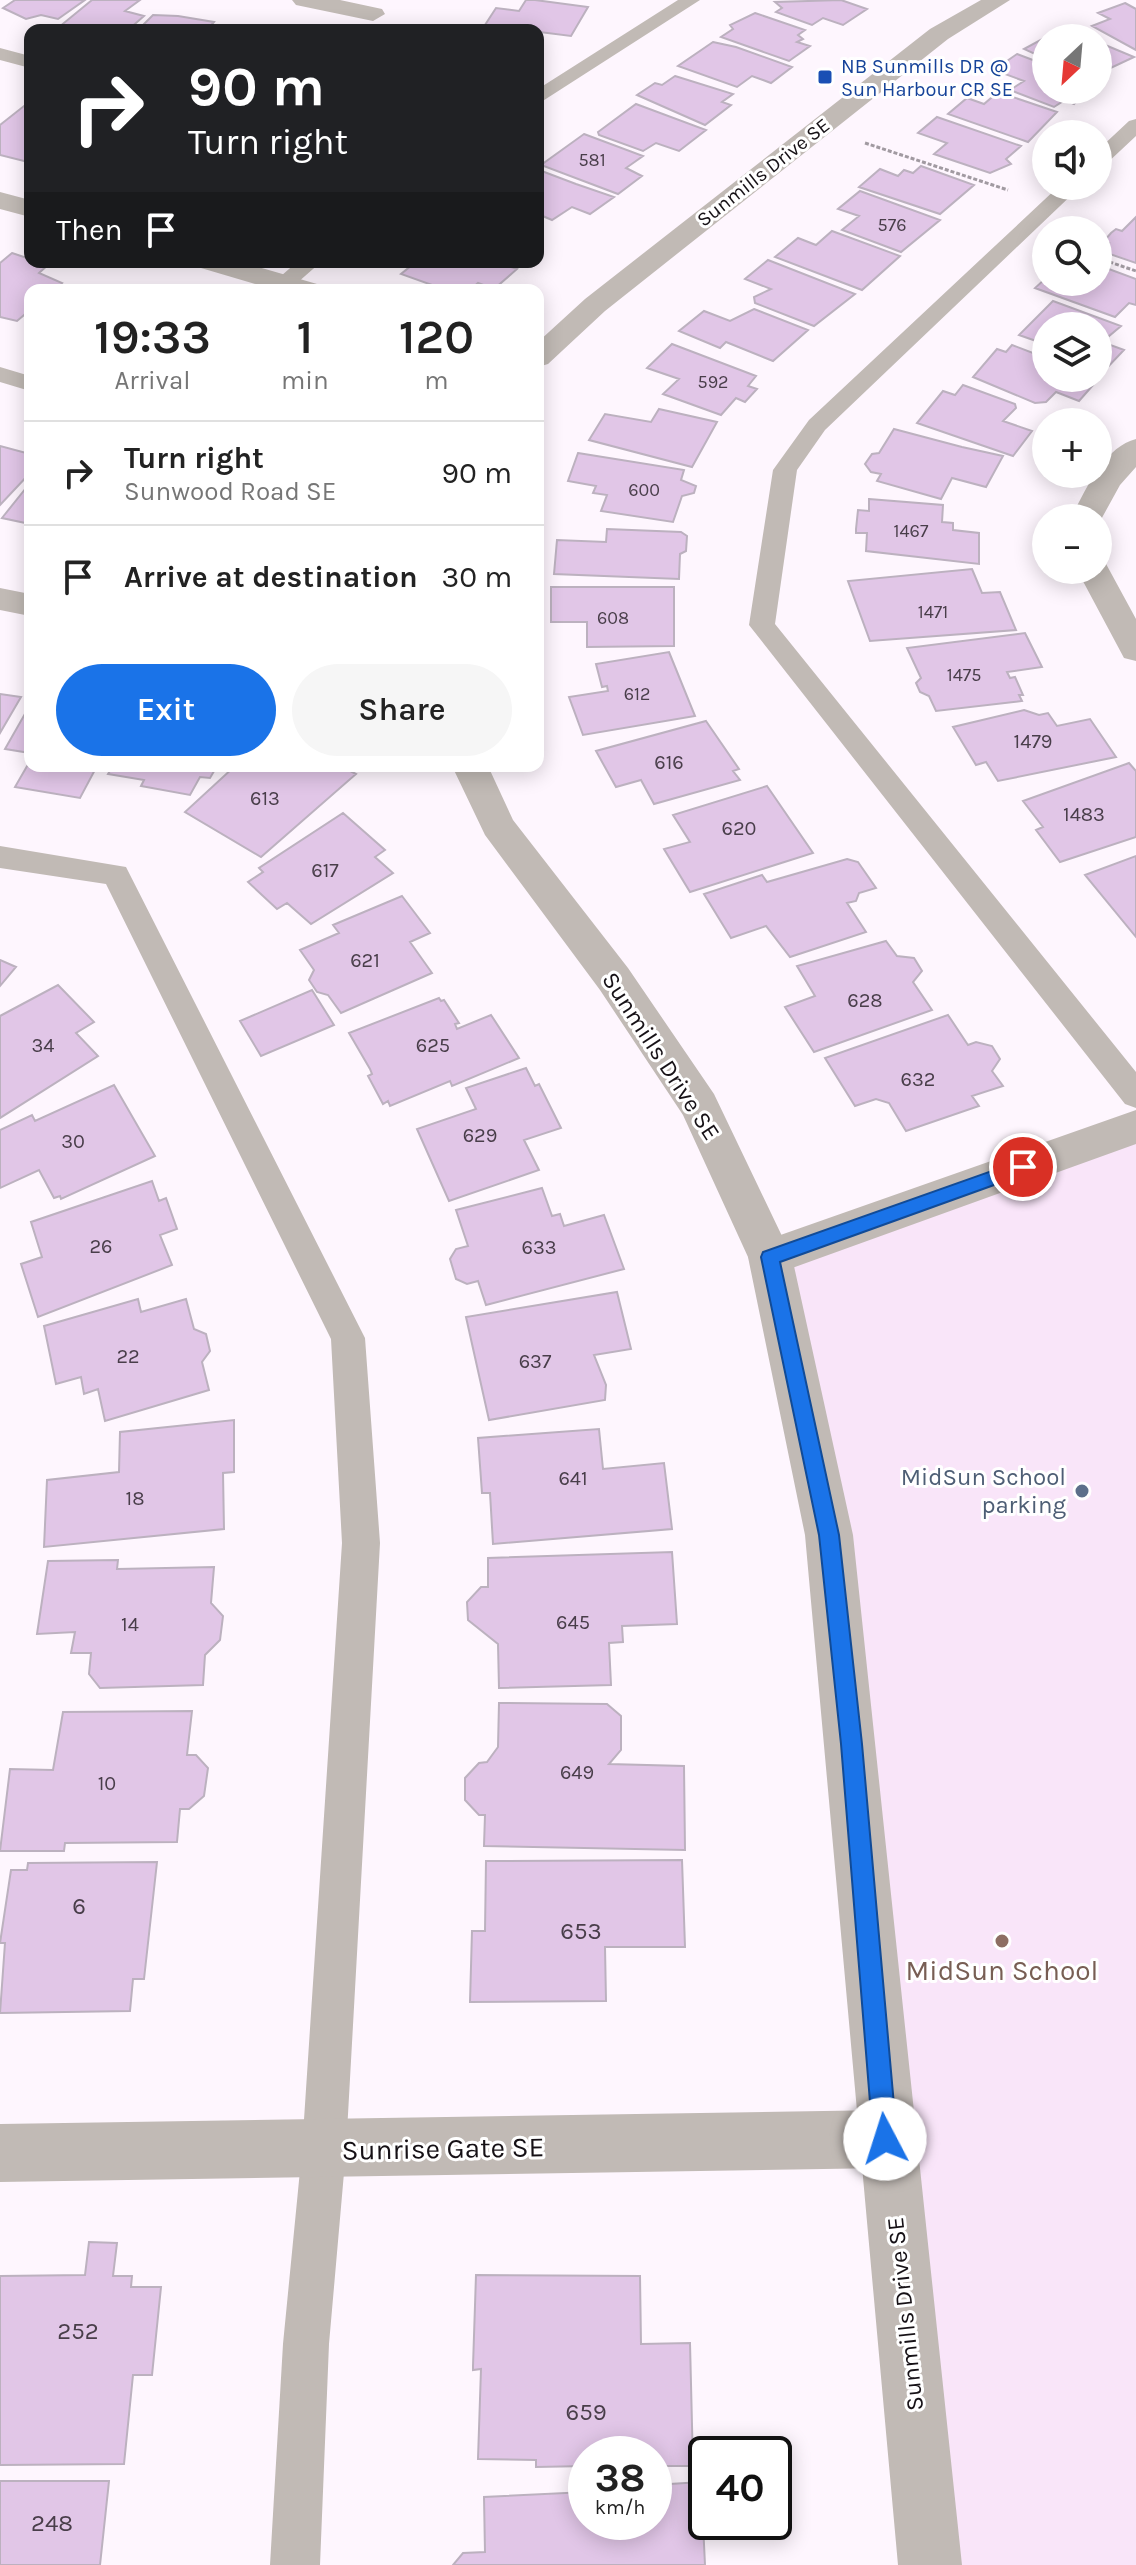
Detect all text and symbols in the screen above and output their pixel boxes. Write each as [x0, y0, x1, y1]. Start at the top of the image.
north arrow [1032, 24, 1112, 104]
map controls [1032, 24, 1112, 584]
text: 90 m [188, 54, 325, 119]
place label: NB Sunmills DR @ Sun Harbour CR SE [841, 55, 1013, 101]
icon: right [56, 56, 160, 160]
marker: NB Sunmills DR @ Sun Harbour CR SE [816, 68, 834, 86]
street label: Sunmills Drive SE [692, 113, 834, 231]
button: sound [1032, 120, 1112, 200]
text: Turn right [188, 121, 348, 163]
house number: 581 [578, 149, 606, 171]
icon: arrive [139, 208, 183, 252]
text: Then [56, 212, 123, 248]
house number: 576 [878, 214, 906, 236]
button: search [1032, 216, 1112, 296]
text: 19:33 [94, 309, 211, 365]
text: 1 [296, 309, 313, 365]
text: 120 [399, 309, 474, 365]
button: layers [1032, 312, 1112, 392]
text: Arrival [114, 365, 191, 396]
text: min [281, 365, 329, 396]
text: m [424, 365, 448, 396]
house number: 592 [697, 371, 729, 393]
button: + [1032, 408, 1112, 488]
text: Turn right [124, 440, 264, 476]
icon: right [56, 451, 100, 495]
text: 90 m [442, 455, 512, 491]
text: Sunwood Road SE [124, 476, 336, 507]
house number: 600 [628, 479, 660, 501]
button: − [1032, 504, 1112, 584]
house number: 1467 [894, 520, 929, 542]
icon: arrive [56, 555, 100, 599]
text: Arrive at destination [124, 559, 418, 595]
text: 30 m [442, 559, 512, 595]
house number: 1471 [918, 601, 948, 623]
house number: 608 [597, 607, 629, 629]
button: Exit [56, 664, 276, 756]
button: Share [292, 664, 512, 756]
house number: 1475 [947, 664, 981, 686]
house number: 612 [624, 683, 650, 705]
house number: 1479 [1014, 730, 1052, 753]
house number: 616 [654, 751, 684, 774]
house number: 613 [250, 787, 280, 810]
house number: 1483 [1063, 803, 1105, 826]
house number: 620 [722, 817, 756, 840]
house number: 617 [311, 859, 339, 882]
house number: 621 [350, 949, 380, 972]
street label: Sunmills Drive SE [596, 967, 726, 1145]
house number: 628 [847, 989, 883, 1012]
house number: 34 [32, 1034, 54, 1057]
house number: 625 [416, 1034, 450, 1057]
house number: 632 [901, 1068, 935, 1091]
house number: 629 [463, 1124, 497, 1147]
house number: 30 [61, 1130, 85, 1153]
pin [989, 1133, 1057, 1201]
icon: arrive [1001, 1145, 1045, 1189]
house number: 26 [89, 1235, 113, 1258]
house number: 633 [521, 1236, 557, 1259]
house number: 22 [116, 1345, 140, 1368]
house number: 637 [519, 1350, 552, 1373]
place label: MidSun School parking [901, 1463, 1066, 1519]
house number: 641 [558, 1467, 588, 1490]
marker: MidSun School parking [1073, 1482, 1091, 1500]
house number: 18 [126, 1487, 144, 1510]
house number: 645 [556, 1611, 590, 1634]
house number: 14 [121, 1613, 139, 1636]
house number: 649 [560, 1761, 594, 1784]
house number: 10 [98, 1772, 116, 1795]
house number: 6 [72, 1892, 86, 1920]
house number: 653 [560, 1917, 602, 1945]
marker: MidSun School [993, 1932, 1011, 1950]
place label: MidSun School [906, 1954, 1098, 1987]
position arrow [843, 2097, 927, 2181]
street label: Sunrise Gate SE [341, 2130, 545, 2167]
street label: Sunmills Drive SE [881, 2216, 929, 2412]
house number: 252 [57, 2317, 99, 2345]
house number: 659 [565, 2398, 607, 2426]
speed limit sign: 40 [688, 2436, 792, 2540]
text: 38 [595, 2454, 645, 2501]
text: km/h [595, 2496, 645, 2519]
house number: 248 [31, 2509, 73, 2537]

